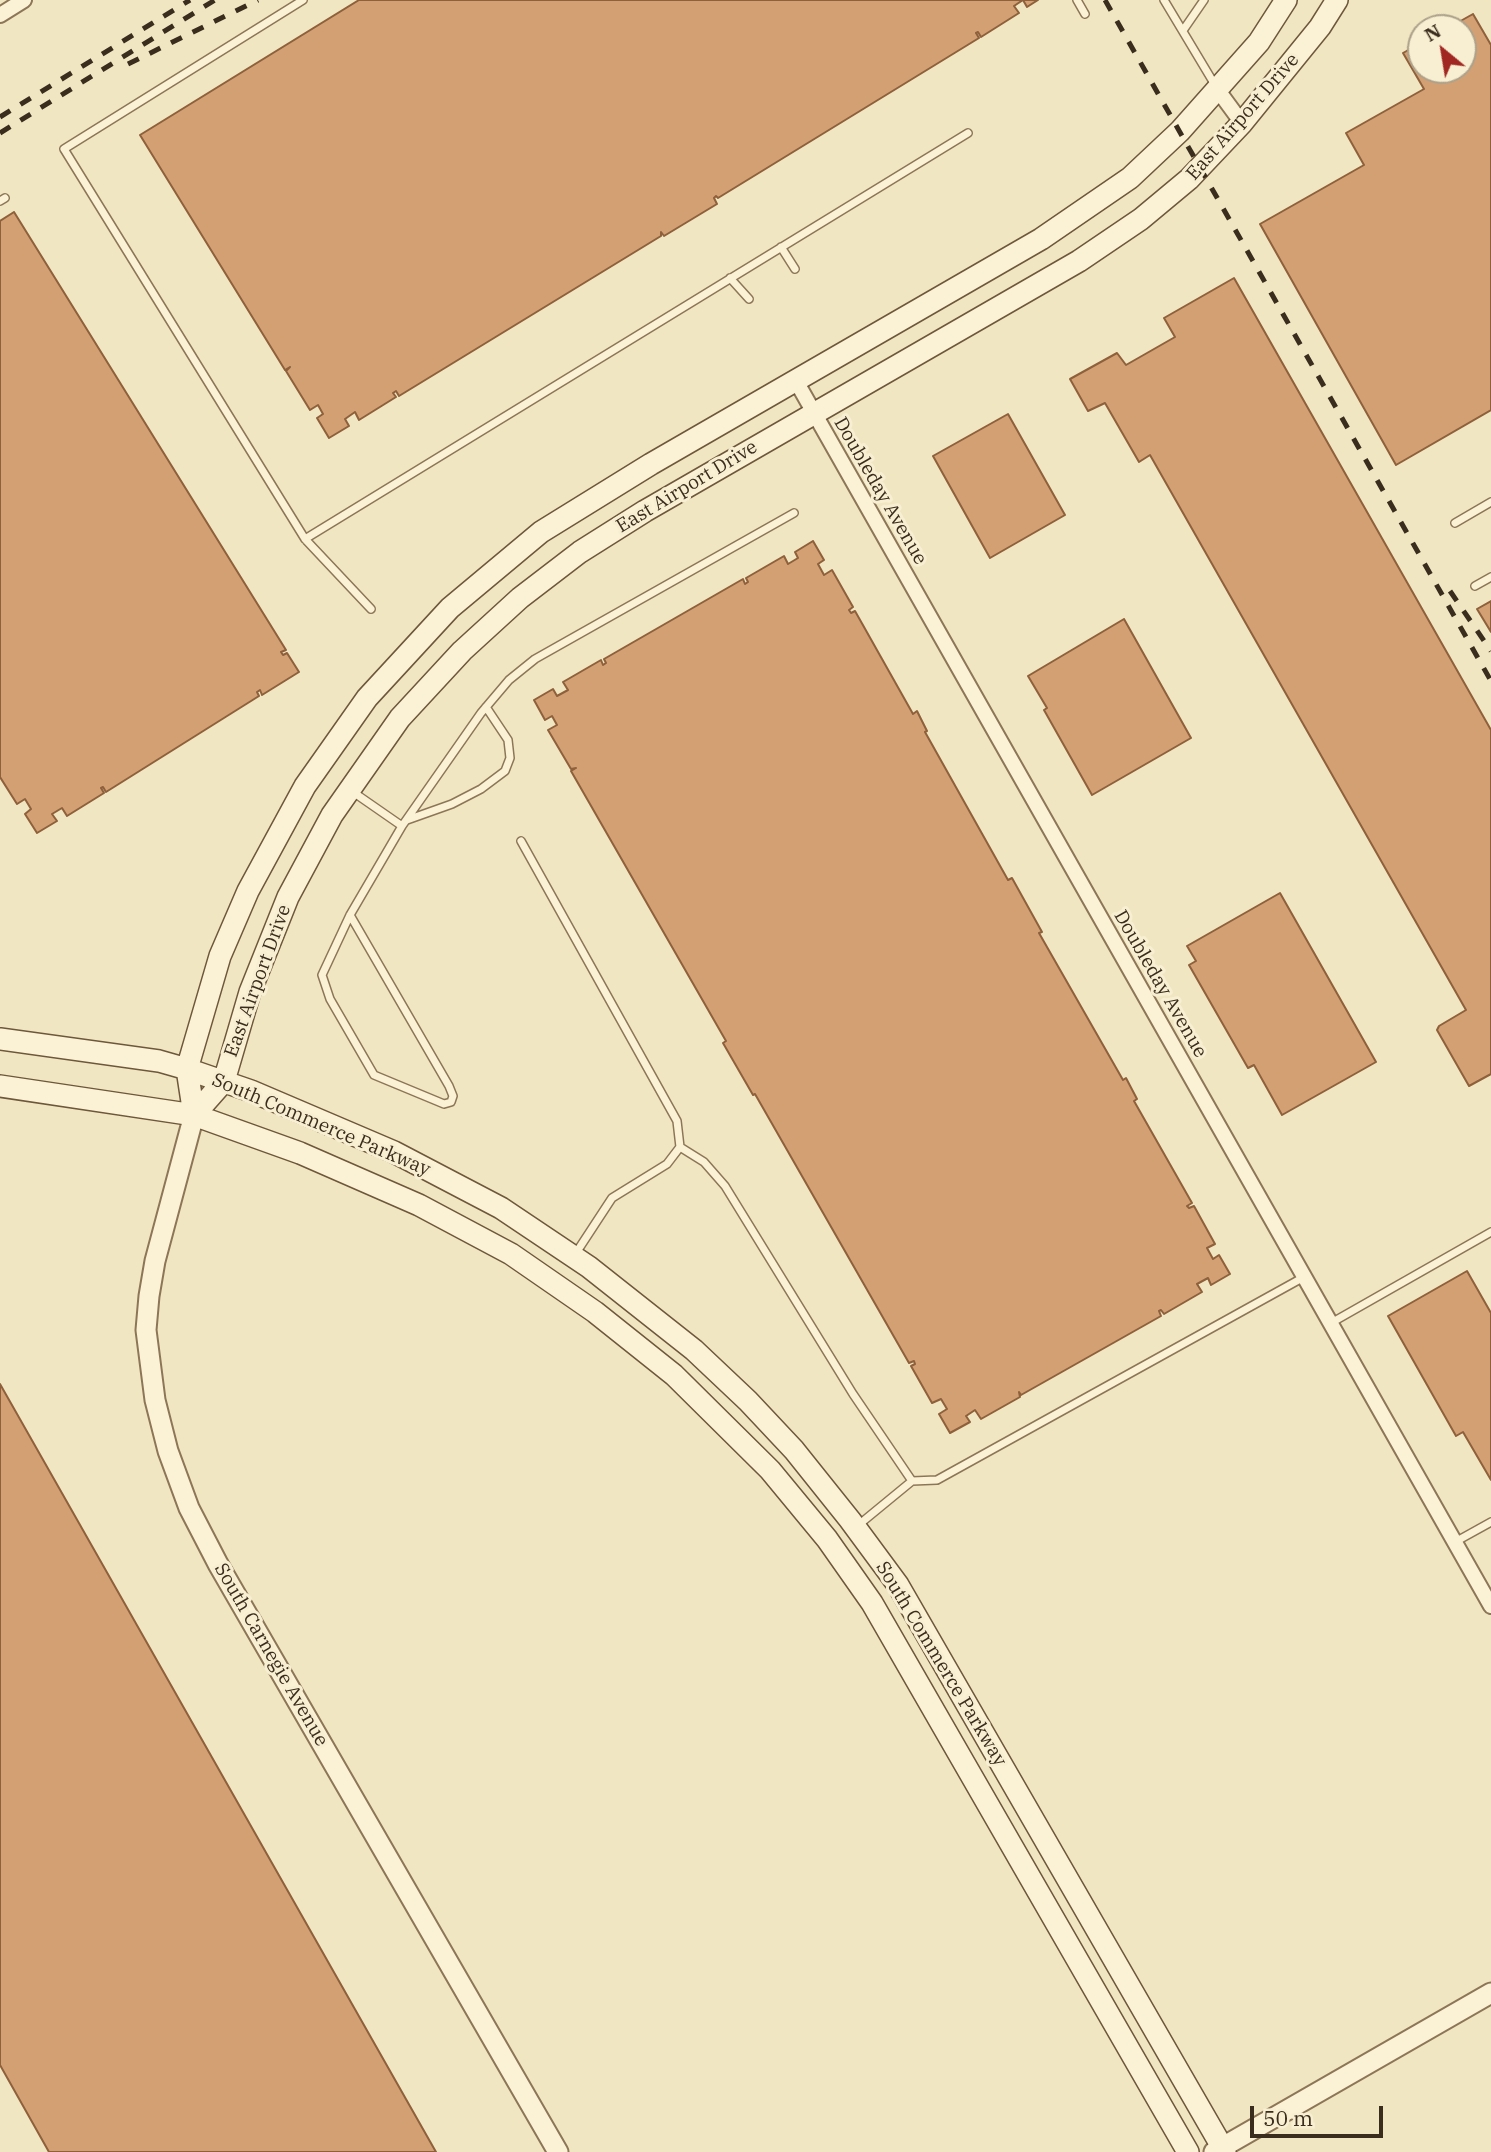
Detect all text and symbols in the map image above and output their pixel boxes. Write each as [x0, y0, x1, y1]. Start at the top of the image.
north arrow [1407, 14, 1477, 84]
text: N [1420, 18, 1445, 47]
street label: East Airport Drive [1182, 49, 1304, 185]
street label: Doubleday Avenue [829, 413, 931, 569]
street label: East Airport Drive [612, 436, 762, 538]
street label: East Airport Drive [220, 902, 296, 1060]
street label: Doubleday Avenue [1109, 906, 1211, 1062]
street label: South Commerce Parkway [208, 1069, 434, 1181]
street label: South Commerce Parkway [871, 1557, 1011, 1771]
street label: South Carnegie Avenue [209, 1559, 333, 1751]
scale bar [1253, 2092, 1386, 2136]
text: 50 m [1263, 2104, 1313, 2132]

